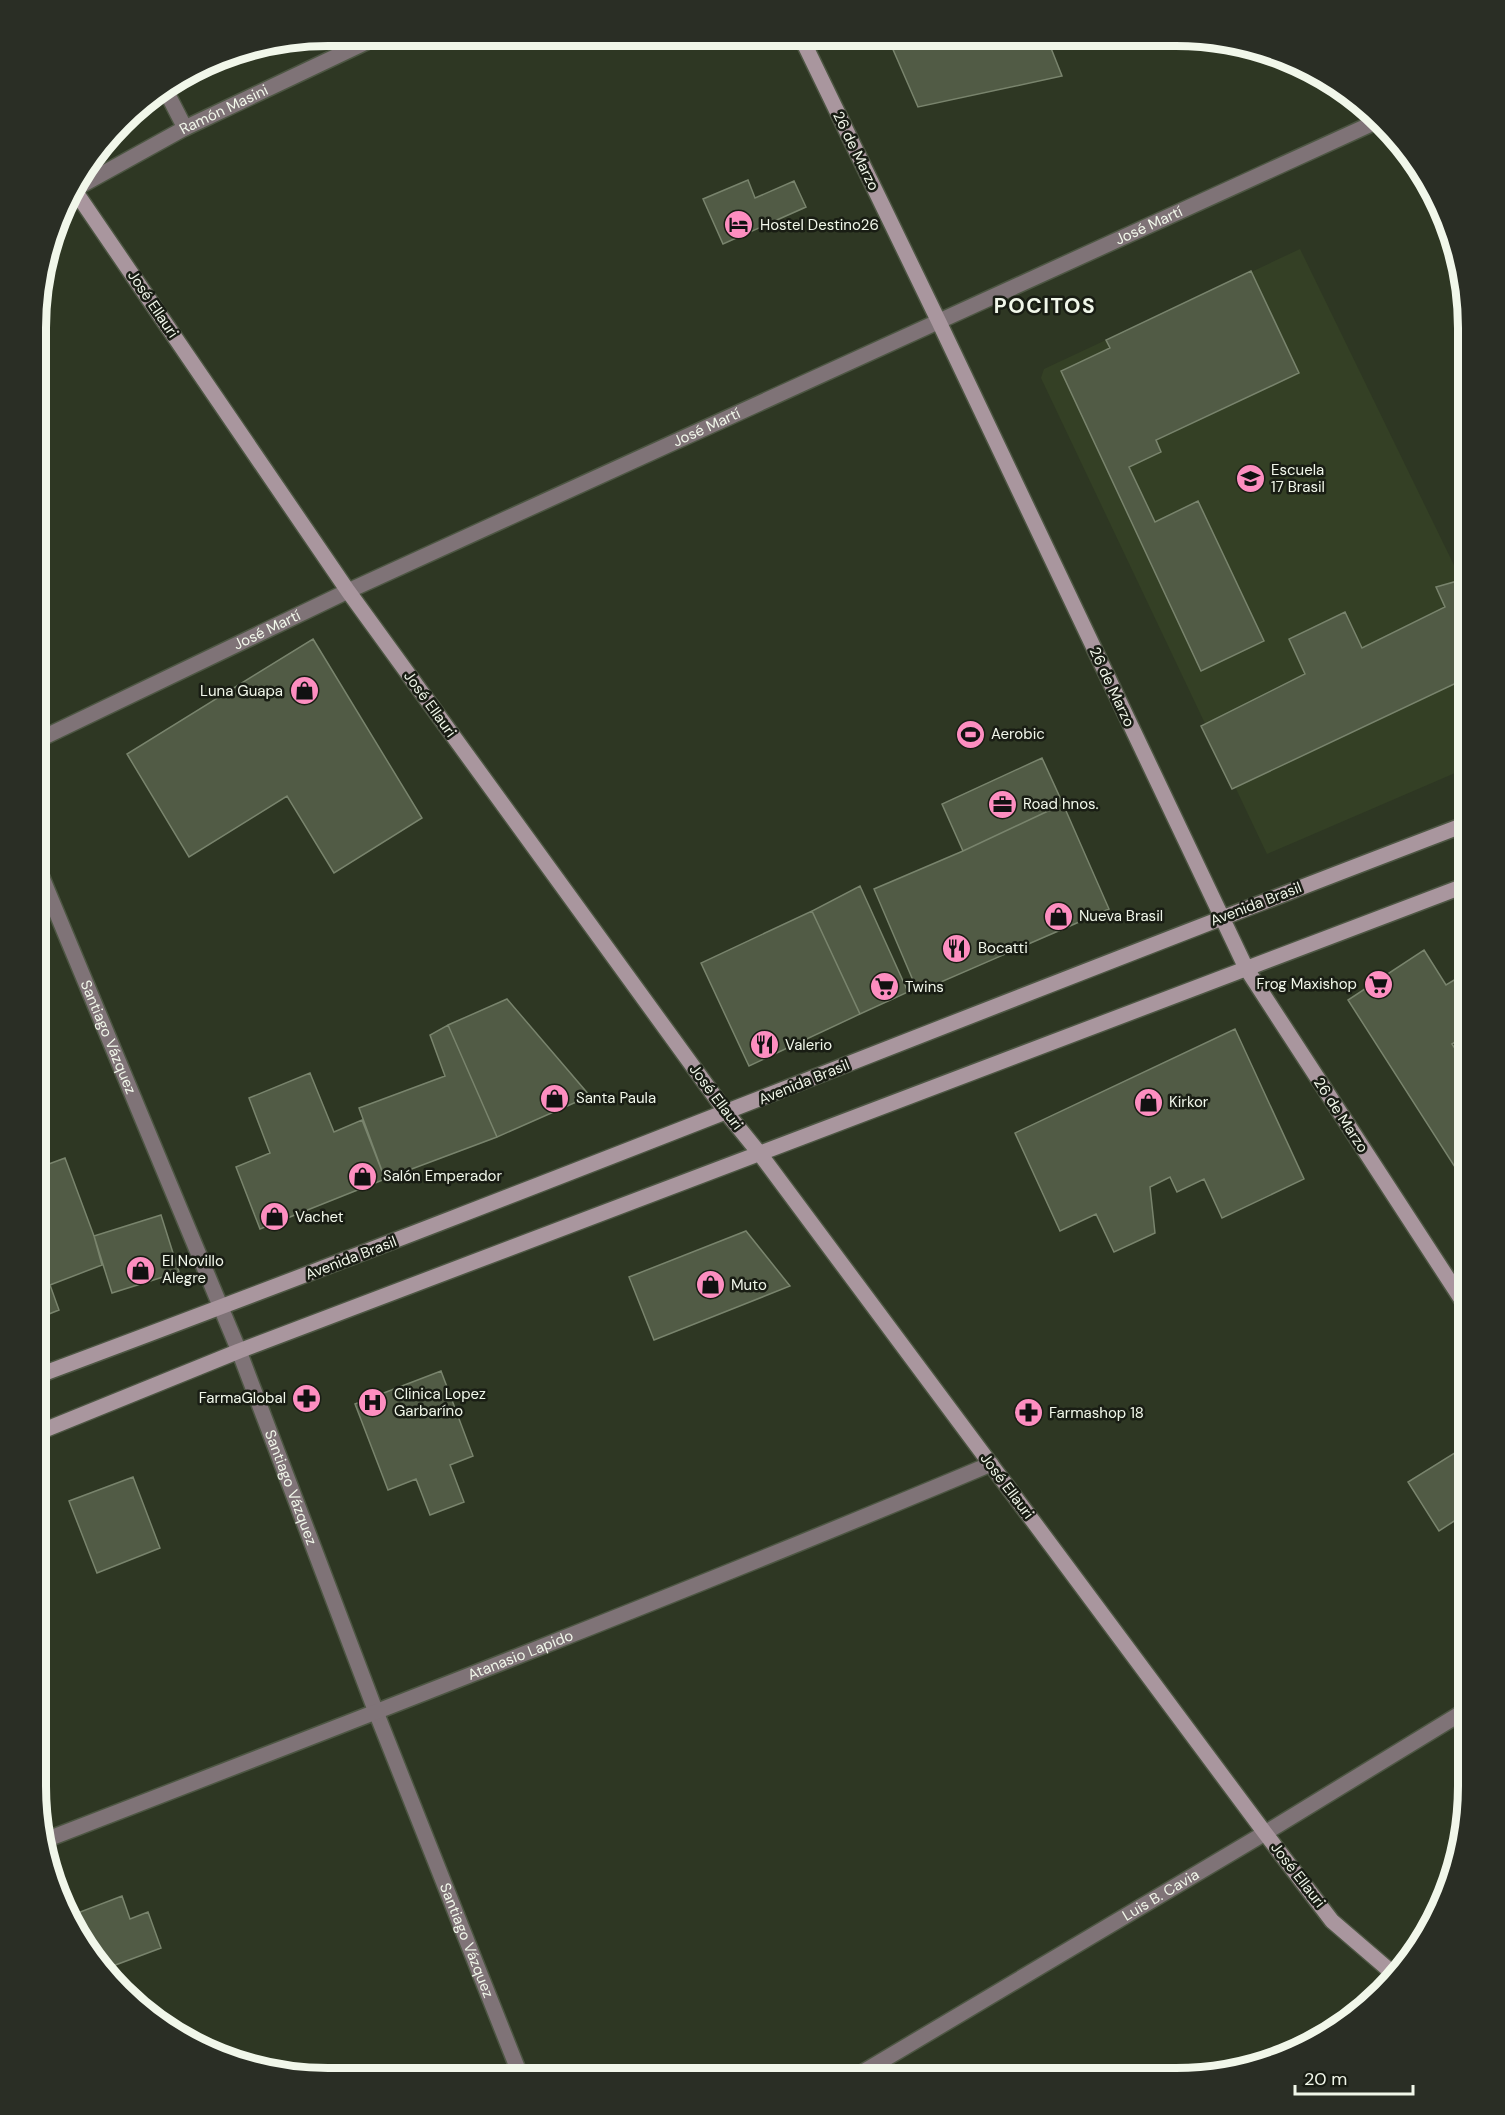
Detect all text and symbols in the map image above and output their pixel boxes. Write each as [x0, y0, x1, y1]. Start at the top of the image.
street label: Ramón Masini [176, 80, 271, 139]
street label: 26 de Marzo [828, 108, 884, 194]
street label: José Martí [1112, 201, 1186, 250]
hotel icon: Hostel Destino26 [723, 209, 755, 241]
place label: Hostel Destino26 [760, 215, 879, 235]
street label: José Ellauri [123, 266, 183, 342]
district label: POCITOS [994, 292, 1096, 320]
street label: José Martí [670, 403, 744, 451]
place label: Escuela 17 Brasil [1271, 460, 1325, 497]
school or university icon: Escuela 17 Brasil [1234, 463, 1266, 495]
street label: José Martí [230, 605, 304, 655]
street label: 26 de Marzo [1085, 644, 1139, 730]
street label: José Ellauri [399, 667, 461, 741]
shop icon: Luna Guapa [288, 675, 320, 707]
place label: Luna Guapa [200, 681, 283, 701]
sports icon: Aerobic [954, 718, 986, 750]
place label: Aerobic [991, 724, 1045, 744]
office icon: Road hnos. [986, 788, 1018, 820]
place label: Road hnos. [1023, 794, 1099, 814]
street label: Avenida Brasil [1207, 877, 1305, 931]
shop icon: Nueva Brasil [1042, 900, 1074, 932]
place label: Nueva Brasil [1079, 906, 1163, 926]
restaurant icon: Bocatti [941, 932, 973, 964]
place label: Bocatti [978, 938, 1028, 958]
supermarket icon: Frog Maxishop [1362, 968, 1394, 1000]
supermarket icon: Twins [868, 971, 900, 1003]
place label: Frog Maxishop [1257, 974, 1357, 994]
street label: Santiago Vázquez [76, 977, 141, 1097]
place label: Twins [905, 977, 944, 997]
restaurant icon: Valerio [748, 1029, 780, 1061]
place label: Valerio [785, 1035, 832, 1055]
street label: Avenida Brasil [756, 1055, 852, 1109]
street label: José Ellauri [685, 1060, 747, 1134]
street label: 26 de Marzo [1309, 1073, 1373, 1157]
shop icon: Santa Paula [539, 1082, 571, 1114]
shop icon: Kirkor [1132, 1086, 1164, 1118]
place label: Santa Paula [576, 1088, 656, 1108]
place label: Kirkor [1169, 1092, 1209, 1112]
shop icon: Salón Emperador [346, 1160, 378, 1192]
place label: Salón Emperador [383, 1166, 502, 1186]
shop icon: Vachet [258, 1201, 290, 1233]
place label: Vachet [295, 1207, 344, 1227]
street label: Avenida Brasil [302, 1231, 400, 1285]
place label: El Novillo Alegre [162, 1251, 224, 1288]
shop icon: El Novillo Alegre [125, 1254, 157, 1286]
shop icon: Muto [694, 1269, 726, 1301]
place label: Muto [731, 1275, 767, 1295]
pharmacy icon: FarmaGlobal [291, 1382, 323, 1414]
place label: Clinica Lopez Garbaríno [394, 1384, 486, 1421]
hospital icon: Clinica Lopez Garbaríno [357, 1387, 389, 1419]
place label: FarmaGlobal [199, 1388, 286, 1408]
pharmacy icon: Farmashop 18 [1012, 1397, 1044, 1429]
place label: Farmashop 18 [1049, 1403, 1144, 1423]
street label: Santiago Vázquez [260, 1427, 322, 1548]
street label: José Ellauri [976, 1449, 1038, 1523]
street label: Atanasio Lapido [465, 1625, 576, 1685]
street label: José Ellauri [1266, 1838, 1330, 1912]
street label: Luis B. Cavia [1119, 1864, 1203, 1926]
street label: Santiago Vázquez [435, 1880, 499, 2001]
scale bar [1295, 2058, 1414, 2096]
text: 20 m [1304, 2067, 1347, 2091]

